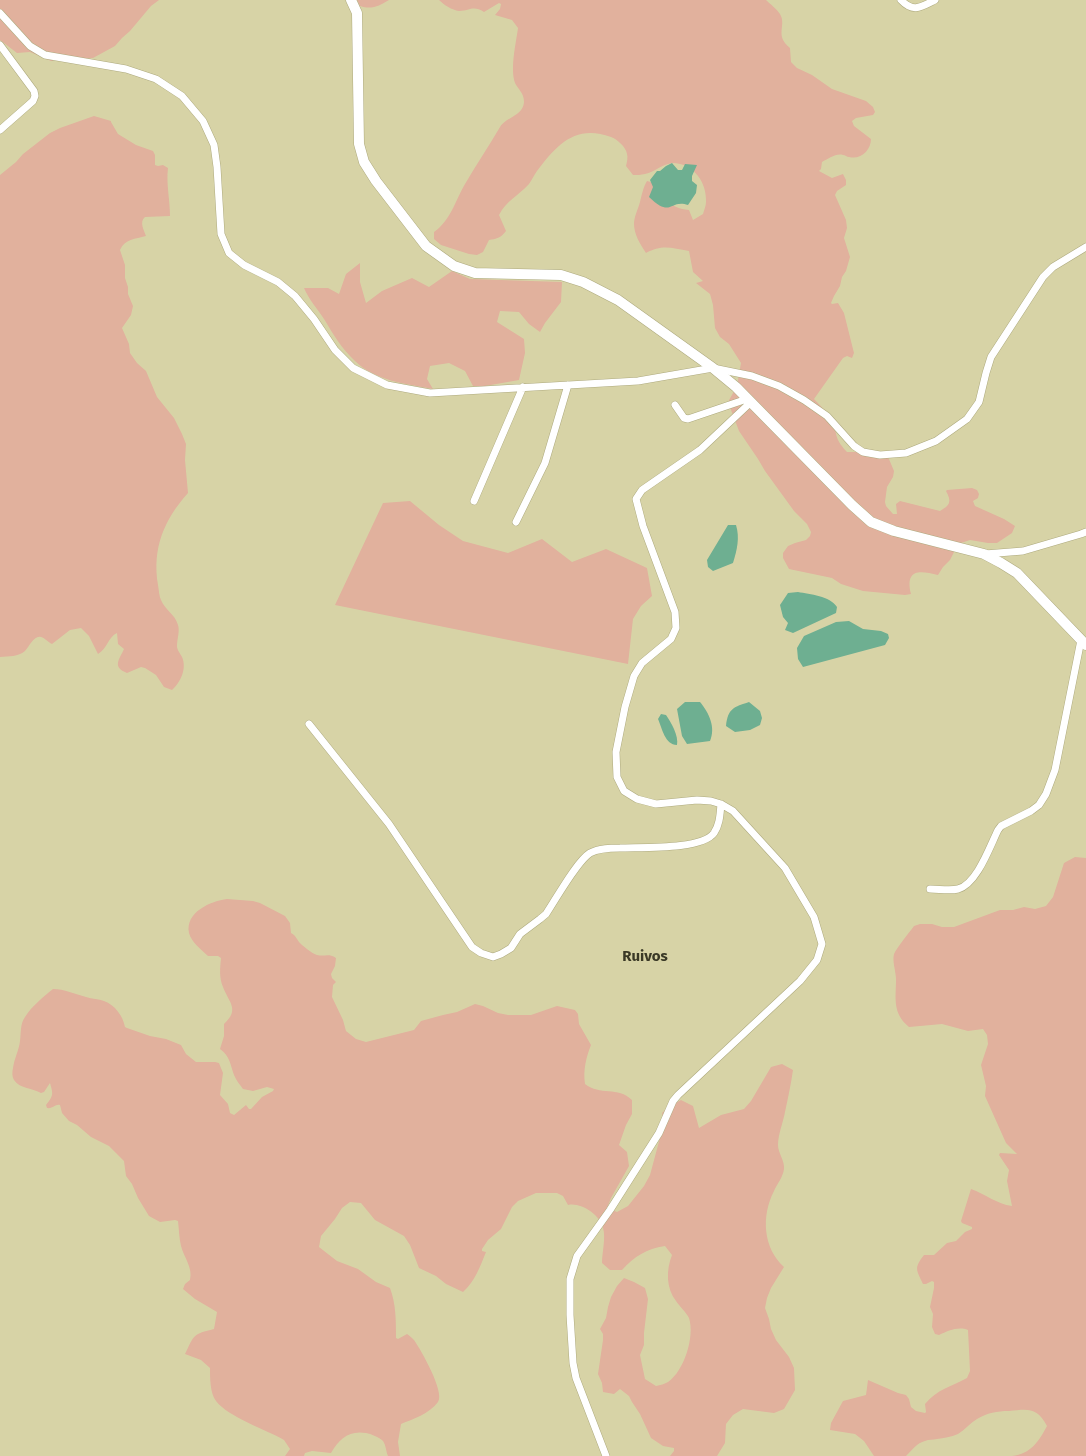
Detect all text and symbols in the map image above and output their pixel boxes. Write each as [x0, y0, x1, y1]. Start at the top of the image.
district label: Ruivos [622, 948, 668, 966]

